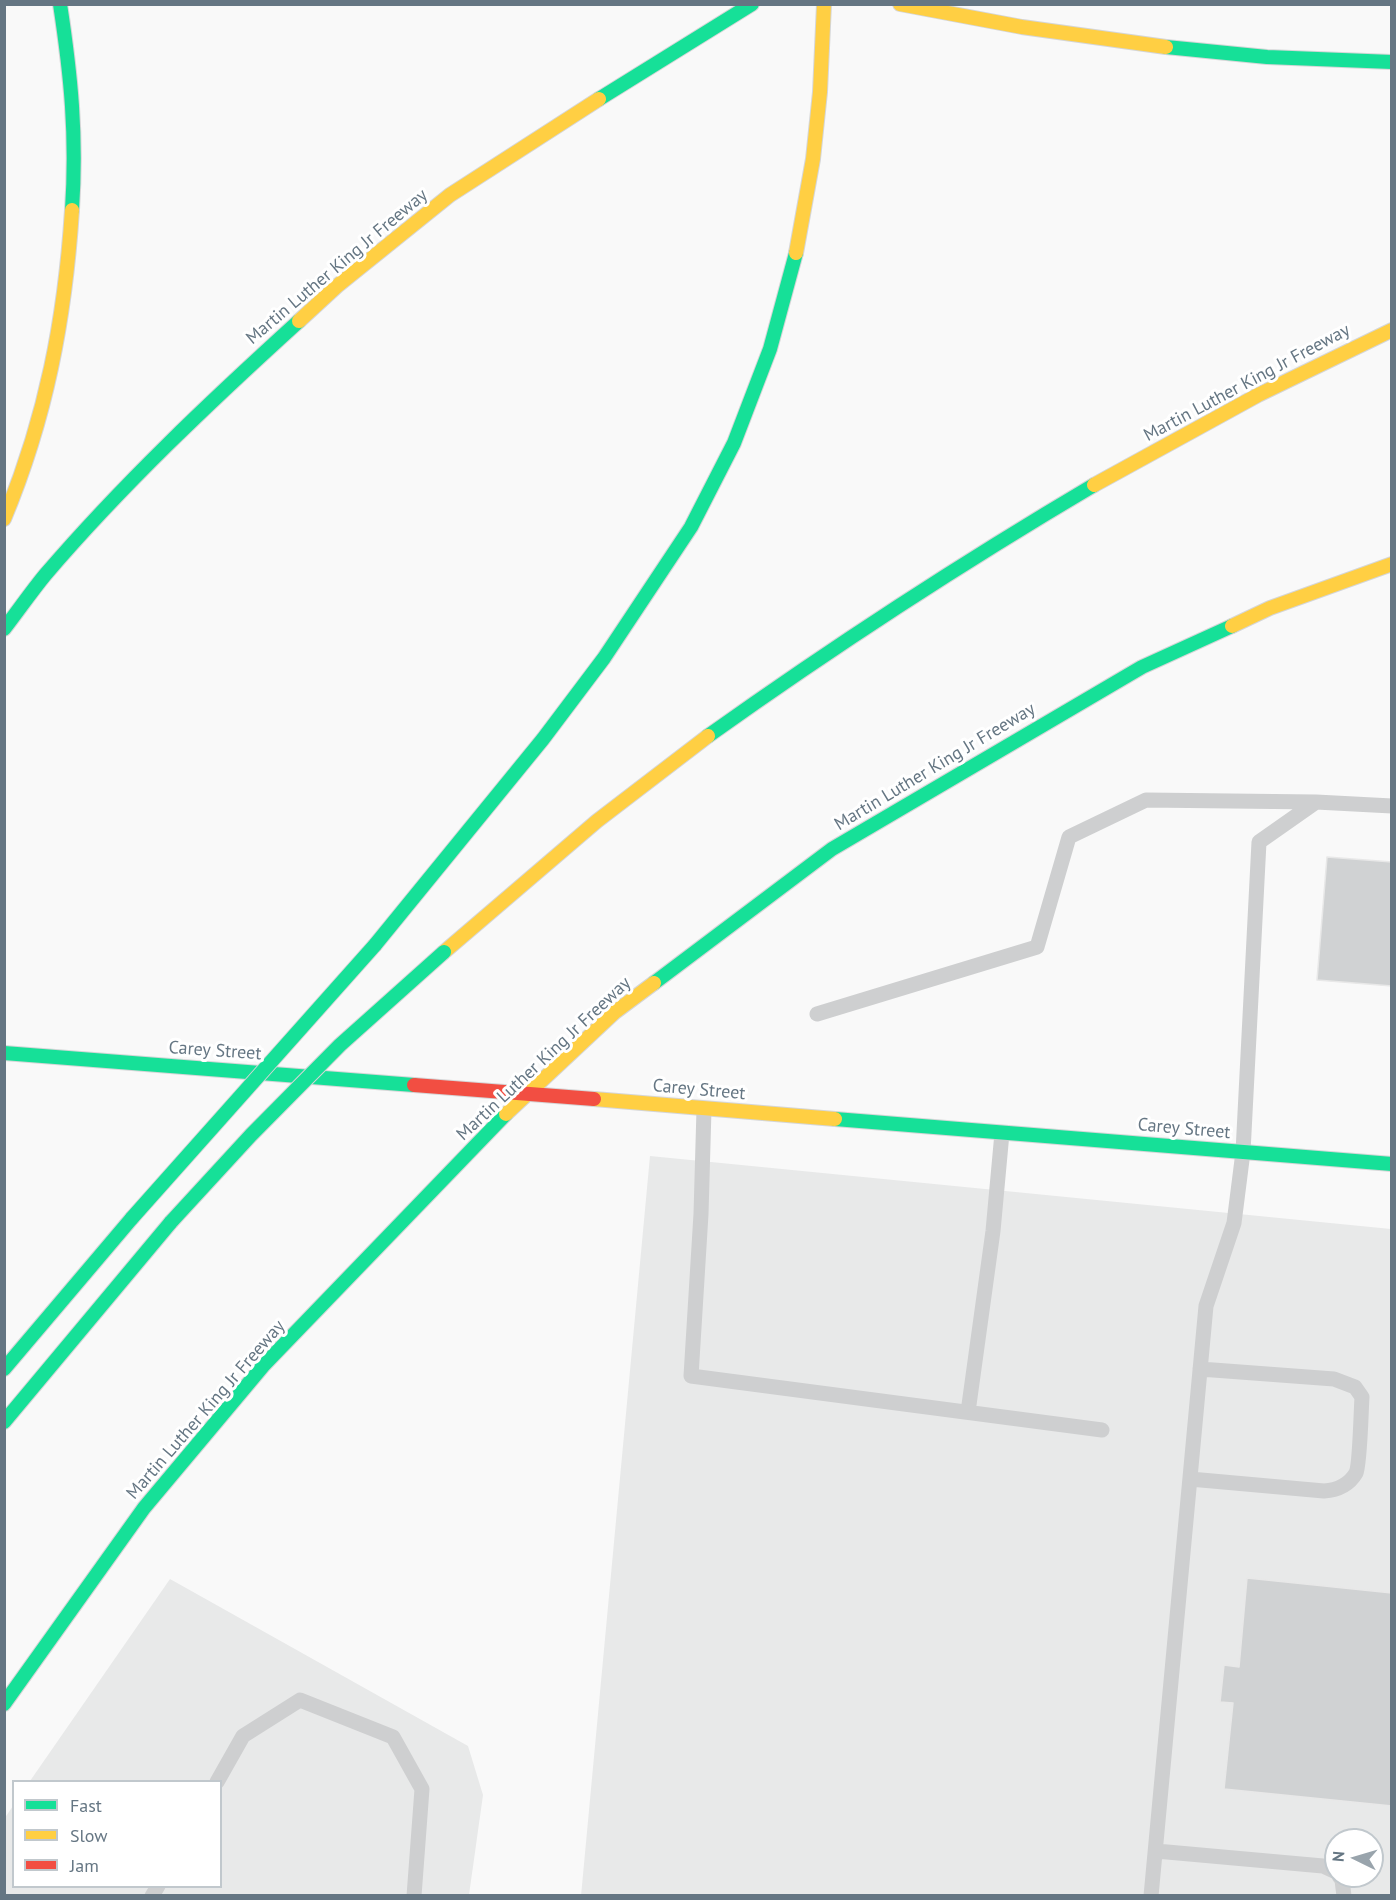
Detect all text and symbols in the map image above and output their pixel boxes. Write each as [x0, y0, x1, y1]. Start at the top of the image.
street label: Martin Luther King Jr Freeway [242, 185, 432, 349]
street label: Martin Luther King Jr Freeway [1140, 319, 1354, 447]
street label: Martin Luther King Jr Freeway [831, 698, 1039, 836]
street label: Martin Luther King Jr Freeway [452, 973, 636, 1145]
street label: Carey Street [168, 1037, 262, 1065]
street label: Carey Street [652, 1075, 746, 1105]
street label: Carey Street [1137, 1114, 1231, 1144]
street label: Martin Luther King Jr Freeway [122, 1316, 290, 1504]
legend [12, 1780, 222, 1888]
text: Fast [70, 1794, 102, 1817]
text: Slow [70, 1824, 108, 1847]
north arrow [1324, 1828, 1384, 1888]
text: N [1328, 1851, 1348, 1863]
text: Jam [70, 1854, 99, 1877]

